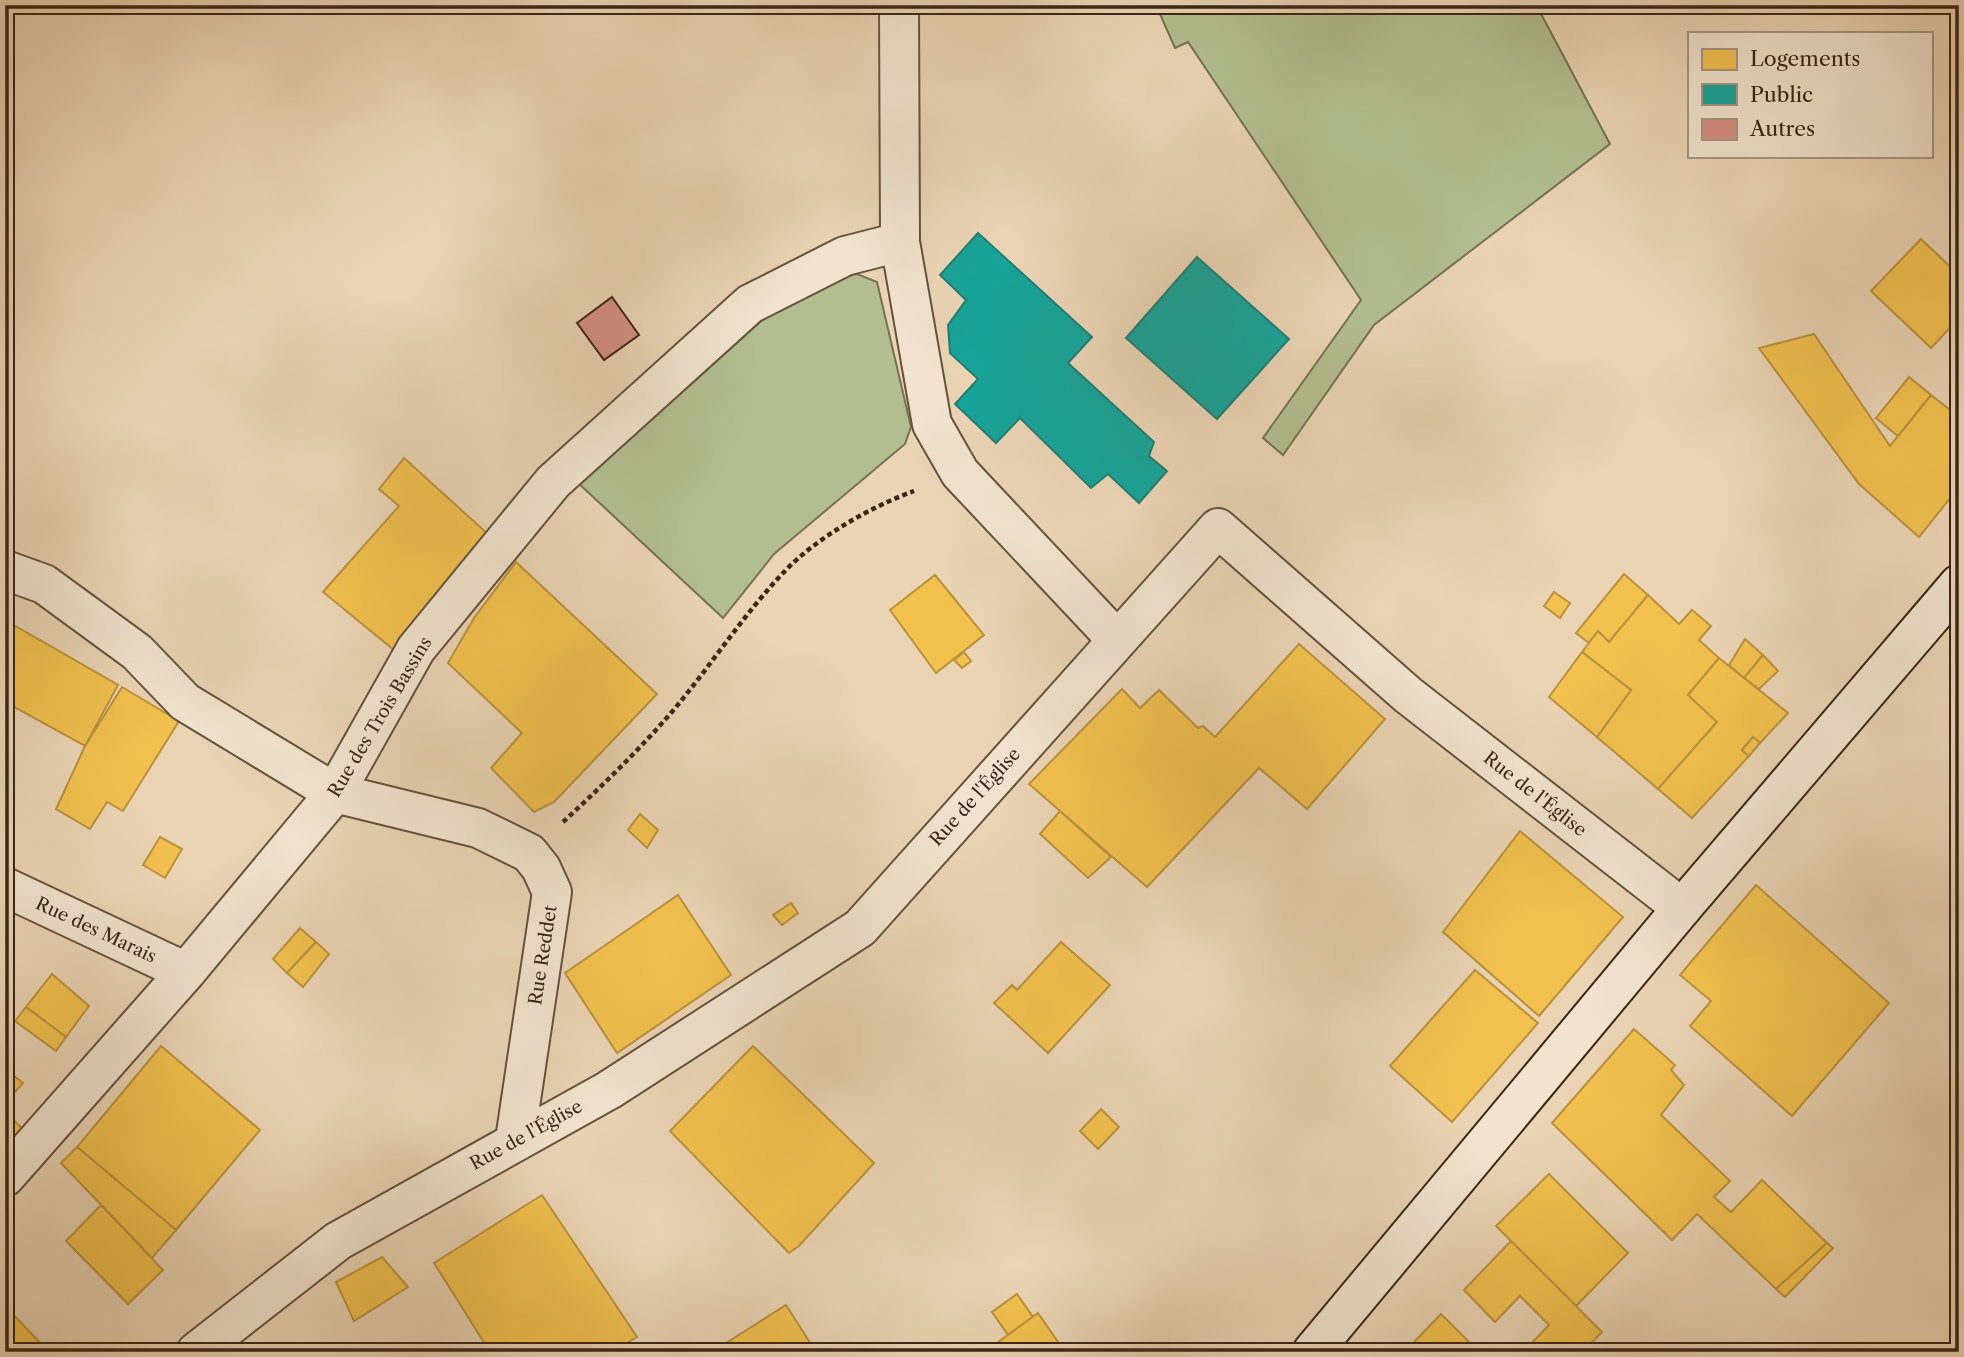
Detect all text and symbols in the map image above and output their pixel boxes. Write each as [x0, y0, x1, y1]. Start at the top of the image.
legend [1688, 32, 1932, 158]
text: Logements [1750, 46, 1860, 71]
text: Public [1750, 82, 1813, 107]
text: Autres [1749, 116, 1815, 141]
street label: Rue des Trois Bassins [323, 633, 437, 801]
street label: Rue de l'Église [924, 743, 1025, 851]
street label: Rue de l'Église [1479, 746, 1592, 841]
street label: Rue des Marais [32, 892, 160, 968]
street label: Rue Reddet [524, 903, 562, 1006]
street label: Rue de l'Église [466, 1094, 586, 1175]

